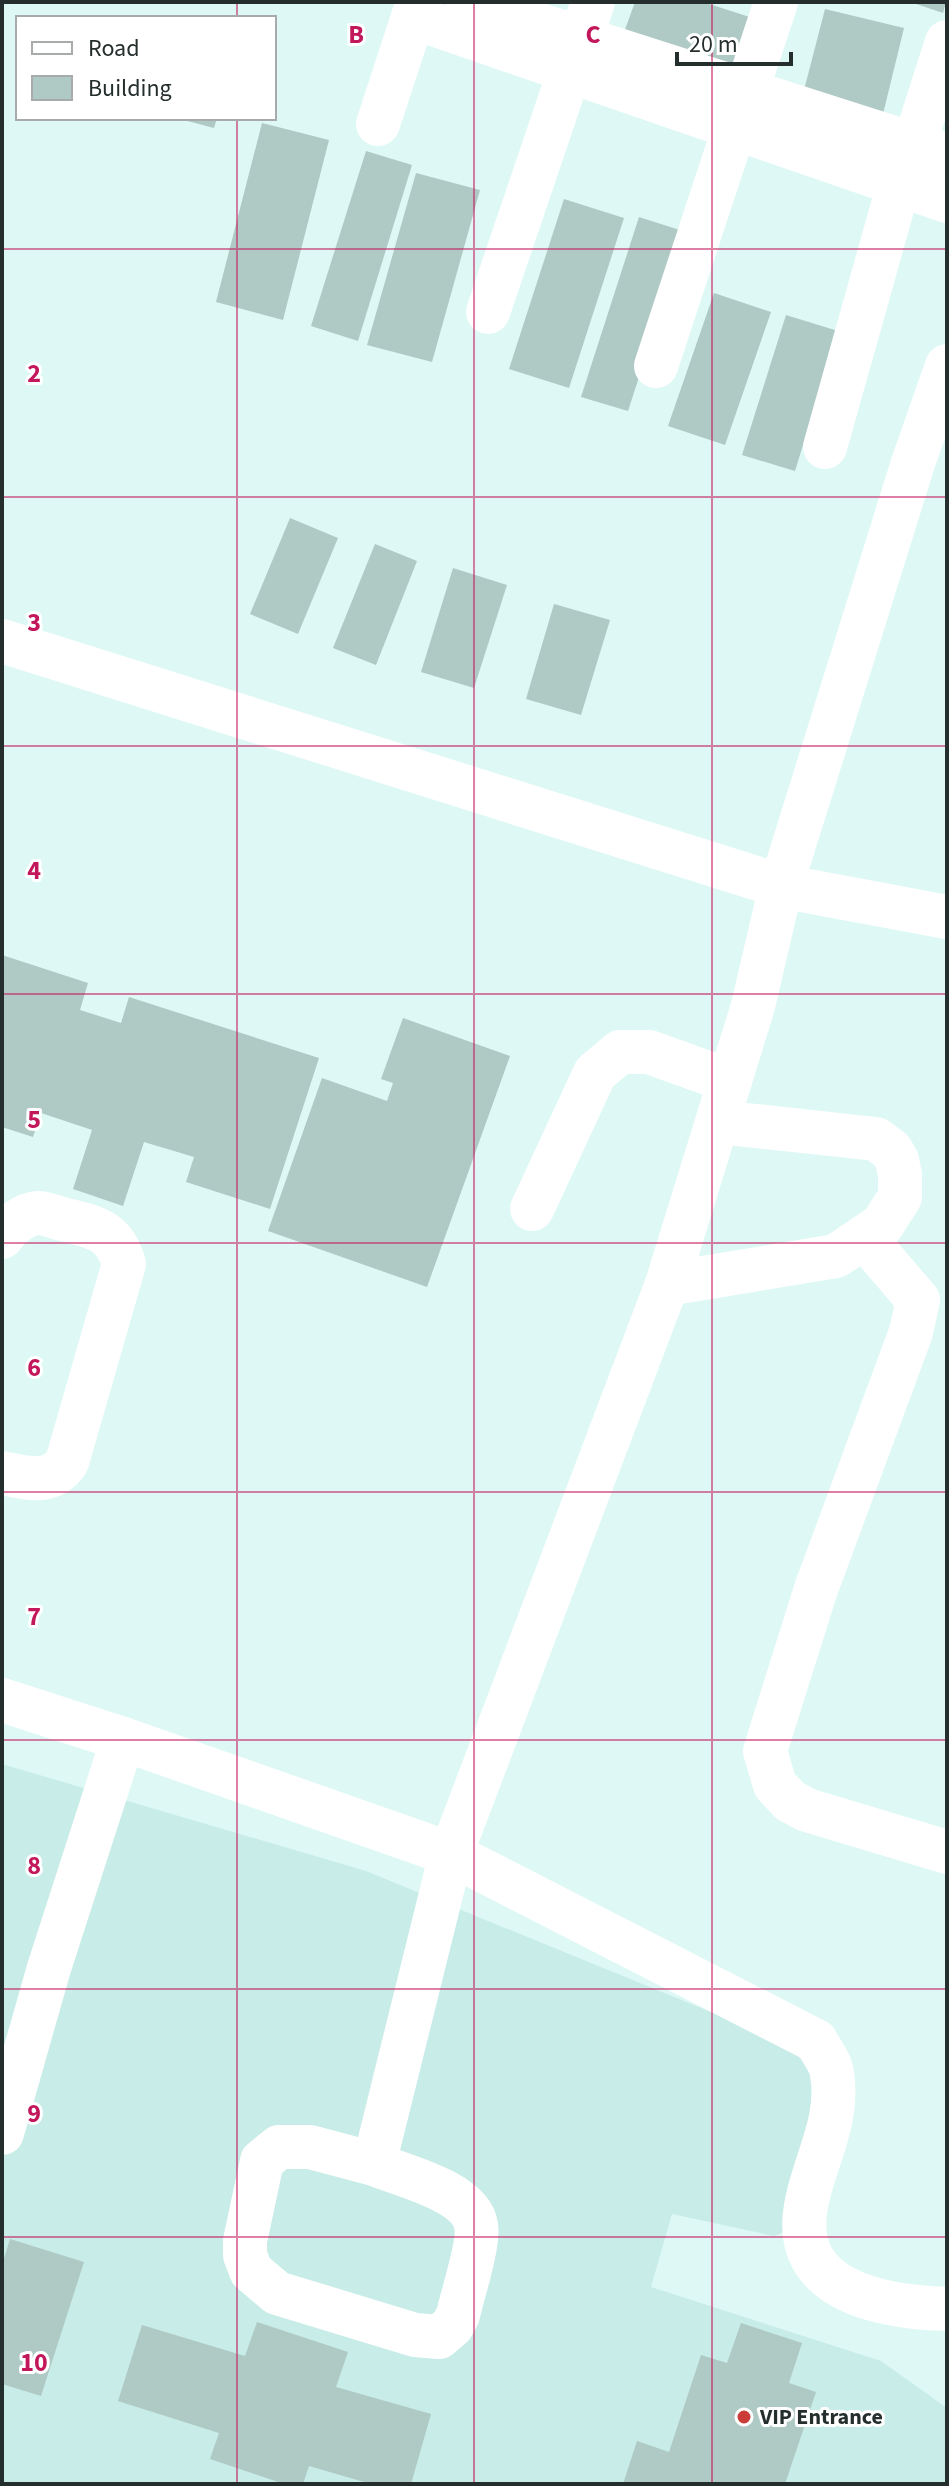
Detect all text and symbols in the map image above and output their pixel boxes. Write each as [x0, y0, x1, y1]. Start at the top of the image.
legend [16, 16, 276, 120]
text: B [348, 16, 364, 53]
text: C [585, 16, 601, 53]
scale bar [677, 16, 791, 66]
text: 20 m [689, 27, 738, 62]
text: Road [88, 31, 140, 66]
text: Building [88, 71, 172, 106]
text: 2 [27, 355, 41, 392]
text: 3 [27, 604, 41, 641]
text: 4 [27, 852, 41, 889]
text: 5 [27, 1101, 41, 1138]
text: 6 [27, 1349, 41, 1386]
text: 7 [27, 1598, 41, 1635]
text: 8 [27, 1847, 41, 1884]
text: 9 [27, 2095, 41, 2132]
text: 10 [20, 2344, 48, 2381]
place label: VIP Entrance [759, 2401, 883, 2433]
marker: VIP Entrance [735, 2408, 753, 2426]

